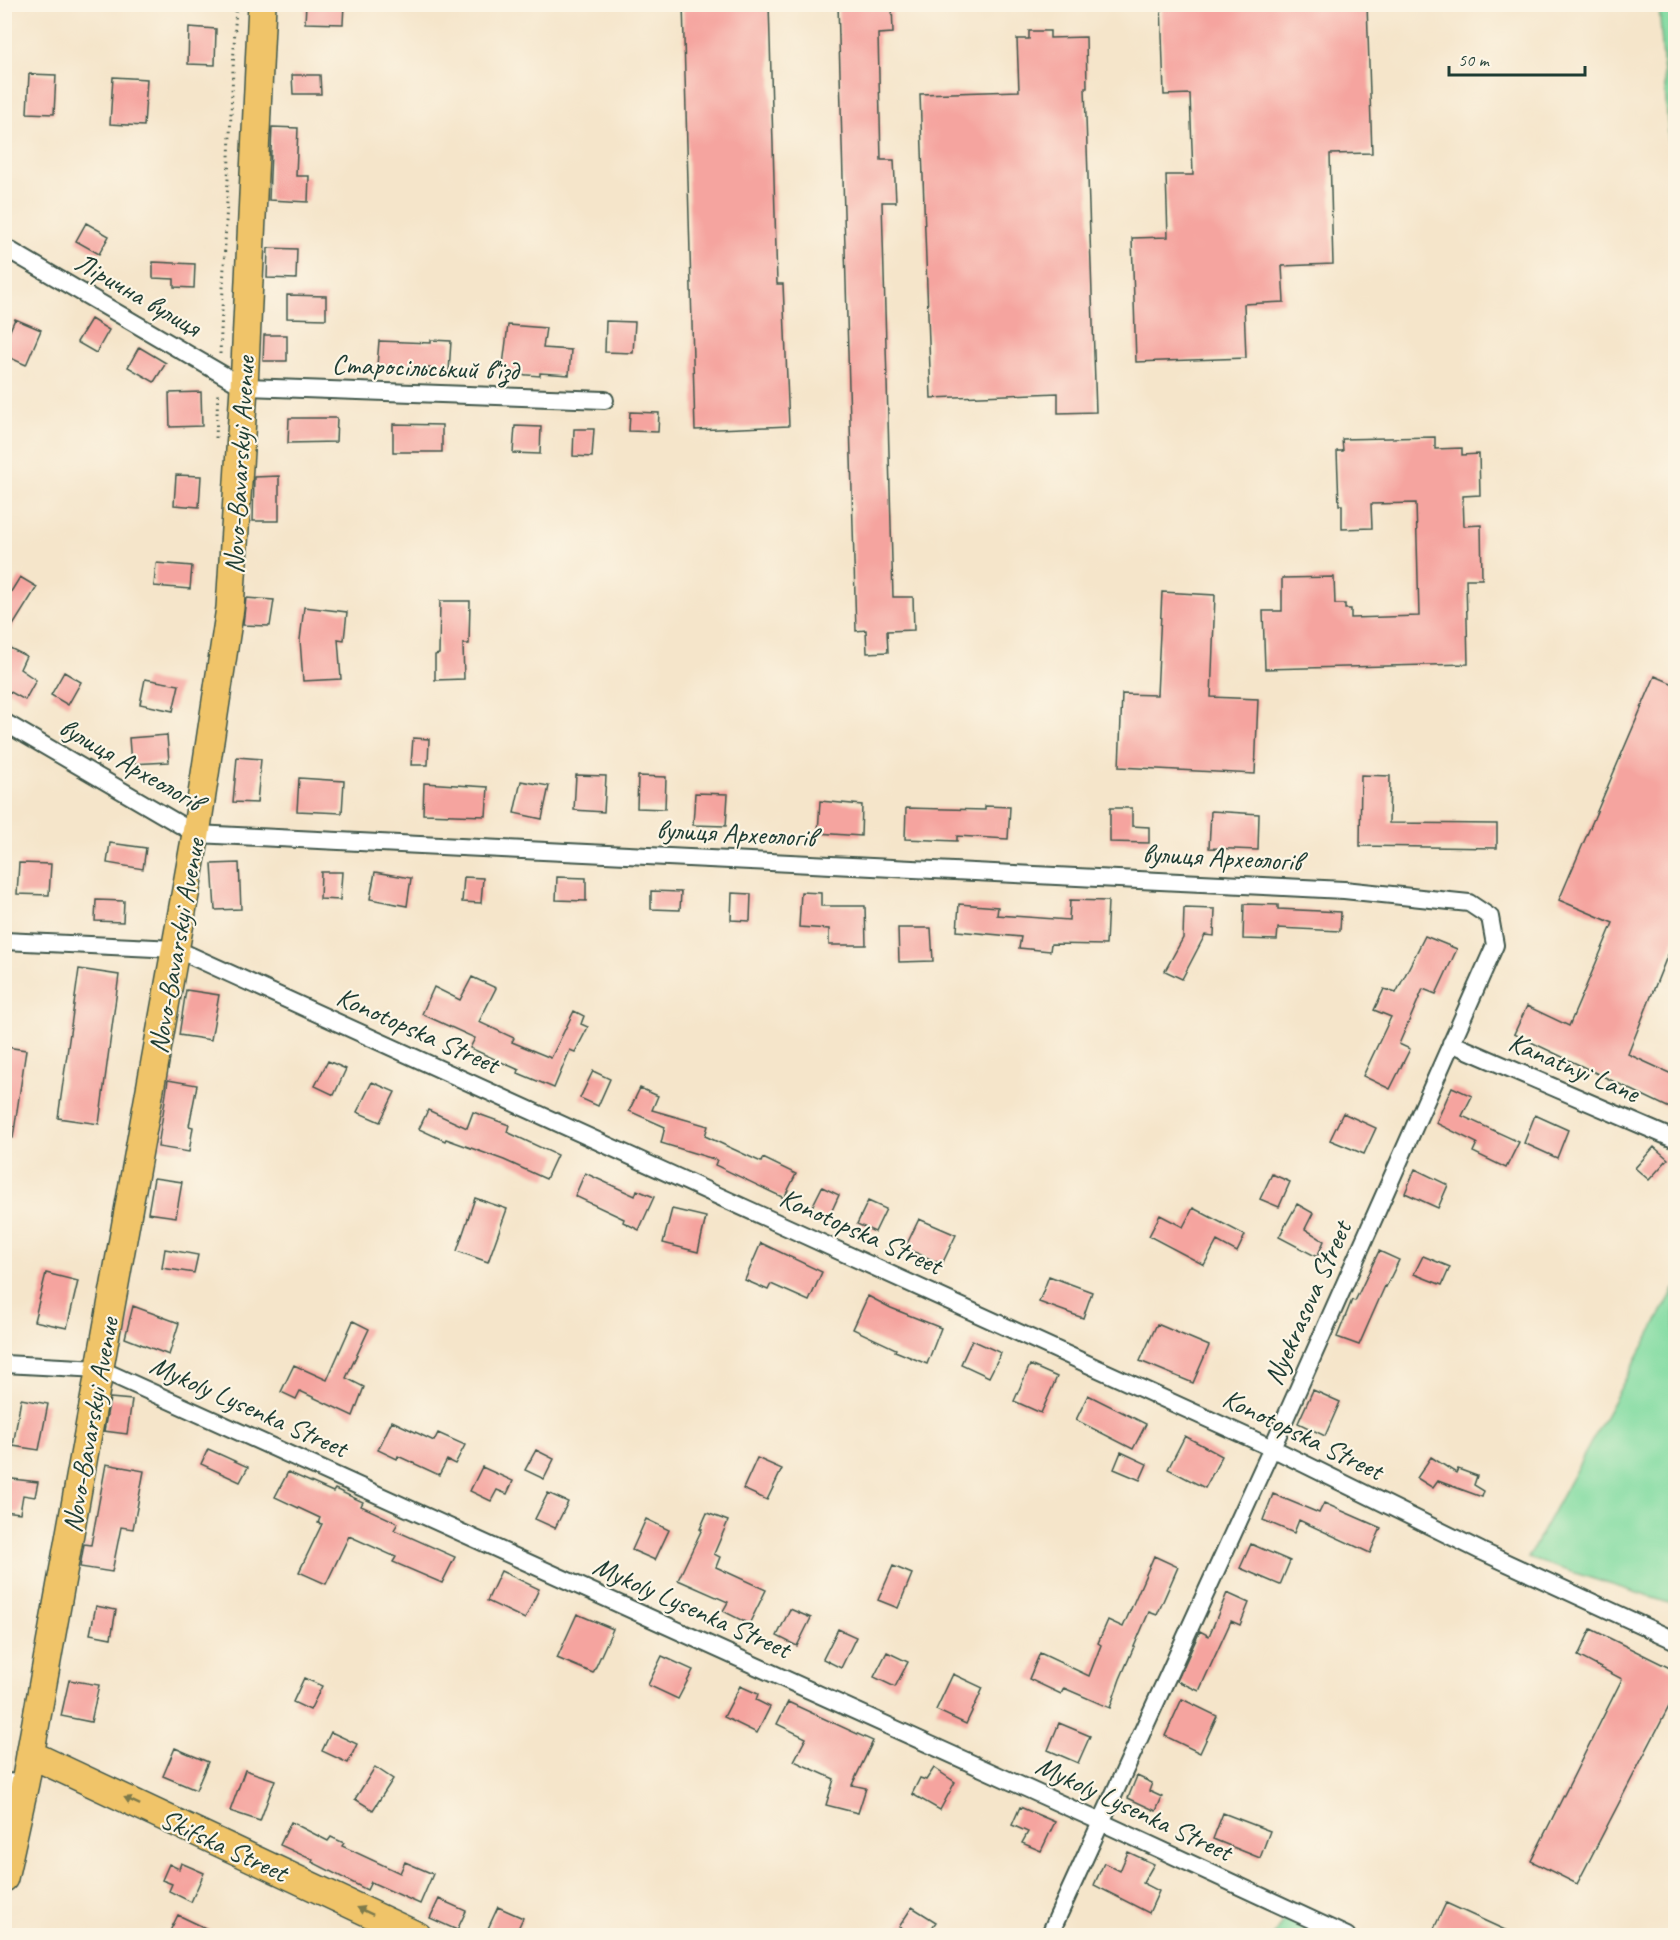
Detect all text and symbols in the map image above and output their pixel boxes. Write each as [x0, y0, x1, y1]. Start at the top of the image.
scale bar [1449, 39, 1586, 77]
text: 50 m [1458, 49, 1491, 71]
street label: Лірична вулиця [69, 244, 209, 345]
street label: Старосільський в'їзд [331, 346, 522, 389]
street label: Novo-Bavarskyi Avenue [216, 353, 262, 575]
street label: вулиця Археологів [53, 709, 214, 822]
street label: вулиця Археологів [656, 811, 823, 855]
street label: Novo-Bavarskyi Avenue [140, 834, 212, 1056]
street label: вулиця Археологів [1142, 835, 1309, 879]
street label: Konotopska Street [331, 979, 507, 1082]
street label: Kanatnyi Lane [1504, 1024, 1646, 1111]
street label: Konotopska Street [774, 1180, 950, 1283]
street label: Nyekrasova Street [1255, 1213, 1360, 1390]
street label: Novo-Bavarskyi Avenue [54, 1313, 126, 1535]
street label: Mykoly Lysenka Street [145, 1347, 355, 1466]
street label: Konotopska Street [1217, 1380, 1391, 1489]
street label: Mykoly Lysenka Street [588, 1548, 798, 1667]
street label: Mykoly Lysenka Street [1031, 1747, 1240, 1870]
one-way arrow [123, 1797, 140, 1806]
street label: Skifska Street [155, 1800, 295, 1891]
one-way arrow [357, 1906, 374, 1915]

